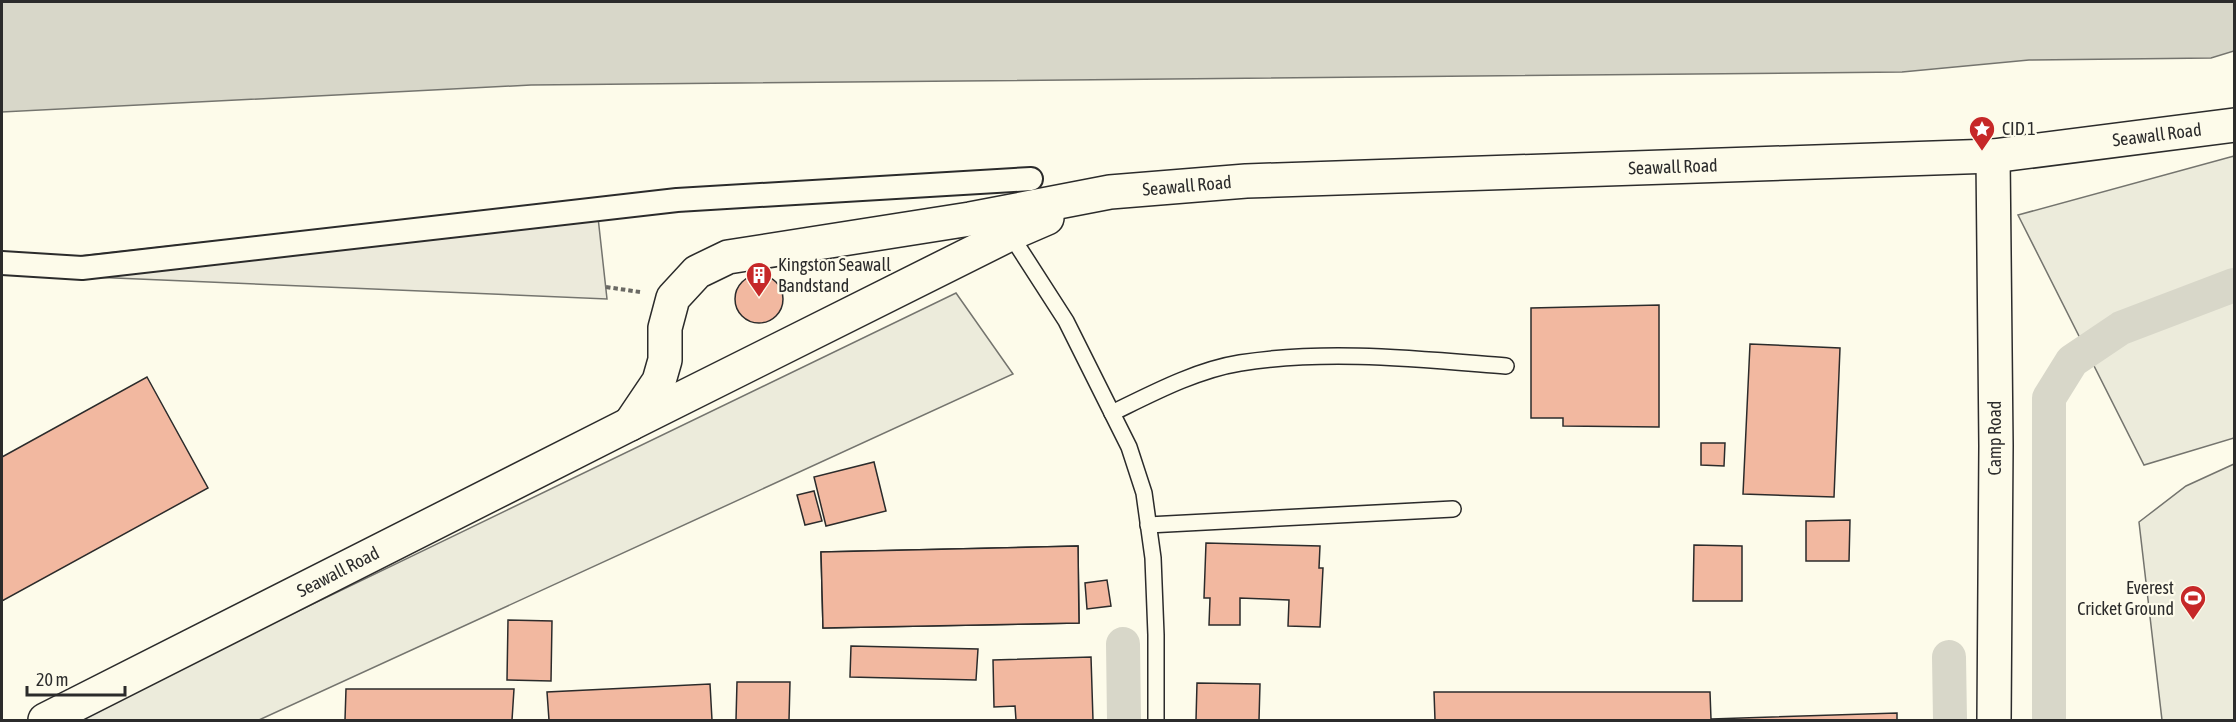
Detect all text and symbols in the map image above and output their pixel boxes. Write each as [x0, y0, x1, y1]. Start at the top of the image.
place icon: CID 1 [1967, 114, 1997, 152]
place label: CID 1 [2002, 118, 2036, 139]
street label: Seawall Road [2111, 119, 2203, 150]
street label: Seawall Road [1628, 154, 1718, 179]
street label: Seawall Road [1142, 171, 1232, 200]
place label: Kingston Seawall Bandstand [778, 254, 891, 296]
building icon: Kingston Seawall Bandstand [744, 260, 774, 298]
street label: Camp Road [1984, 401, 2005, 475]
street label: Seawall Road [293, 542, 382, 601]
place label: Everest Cricket Ground [2077, 577, 2174, 619]
sports icon: Everest Cricket Ground [2178, 583, 2208, 621]
scale bar [27, 659, 124, 697]
text: 20 m [36, 669, 68, 690]

